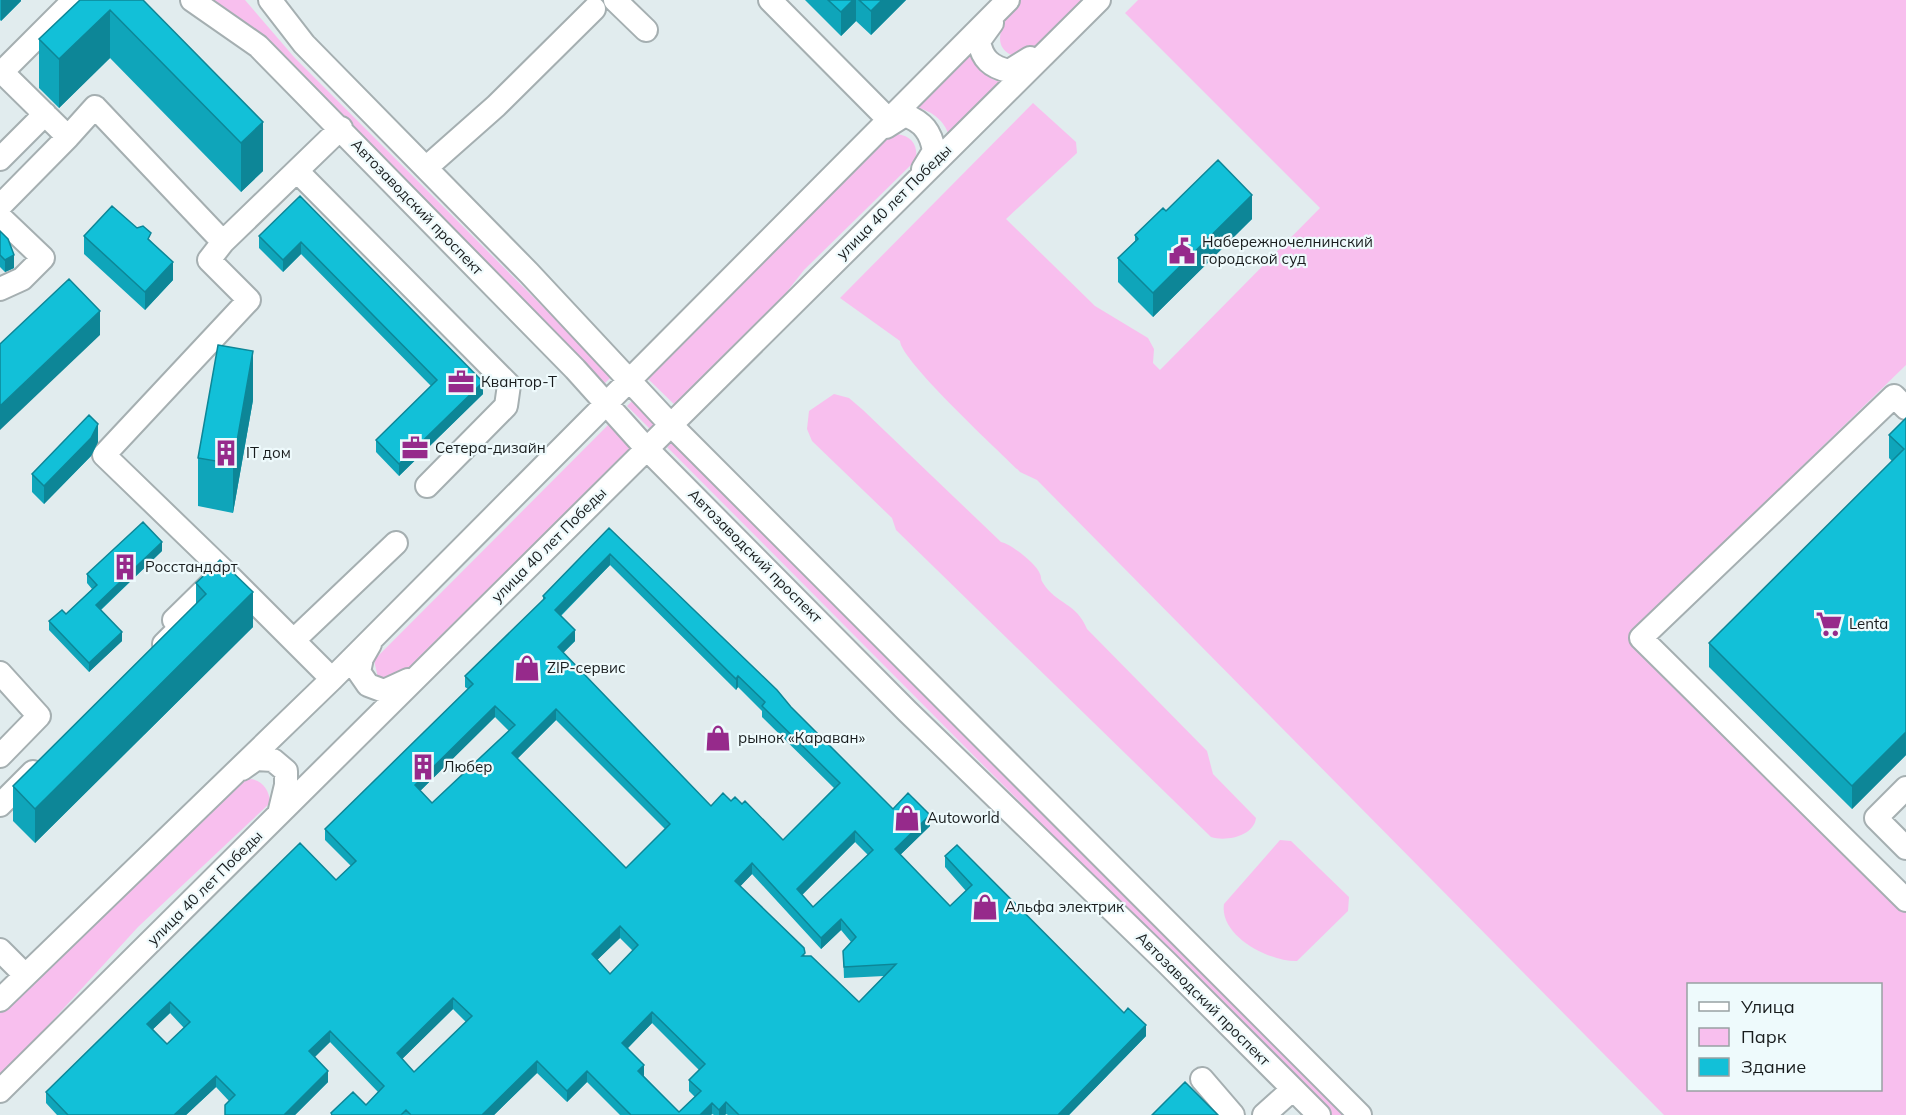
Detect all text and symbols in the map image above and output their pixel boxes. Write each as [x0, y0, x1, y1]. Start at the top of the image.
street label: Автозаводский проспект [347, 135, 488, 279]
street label: улица 40 лет Победы [832, 140, 955, 263]
place label: Набережночелнинский городской суд [1202, 232, 1373, 268]
public building icon: Набережночелнинский городской суд [1167, 236, 1197, 266]
office icon: Квантор-Т [446, 367, 476, 397]
place label: Квантор-Т [481, 372, 557, 391]
office icon: Сетера-дизайн [400, 433, 430, 463]
building icon: IT дом [211, 438, 241, 468]
place label: Сетера-дизайн [435, 438, 546, 457]
place label: IT дом [246, 443, 291, 462]
street label: улица 40 лет Победы [487, 483, 610, 606]
street label: Автозаводский проспект [684, 485, 827, 627]
building icon: Росстандарт [110, 552, 140, 582]
place label: Росстандарт [145, 557, 238, 576]
supermarket icon: Lenta [1814, 609, 1844, 639]
place label: Lenta [1849, 614, 1888, 633]
shop icon: ZIP-сервис [512, 653, 542, 683]
place label: ZIP-сервис [547, 658, 625, 677]
shop icon: рынок «Караван» [703, 723, 733, 753]
place label: рынок «Караван» [738, 728, 865, 747]
building icon: Любер [408, 752, 438, 782]
place label: Любер [443, 757, 492, 776]
shop icon: Autoworld [892, 803, 922, 833]
place label: Autoworld [927, 808, 1000, 827]
street label: улица 40 лет Победы [143, 826, 266, 949]
shop icon: Альфа электрик [970, 892, 1000, 922]
place label: Альфа электрик [1005, 897, 1125, 916]
street label: Автозаводский проспект [1132, 928, 1275, 1070]
legend [1687, 983, 1882, 1091]
text: Улица [1740, 995, 1795, 1018]
text: Парк [1741, 1025, 1787, 1048]
text: Здание [1741, 1055, 1806, 1078]

